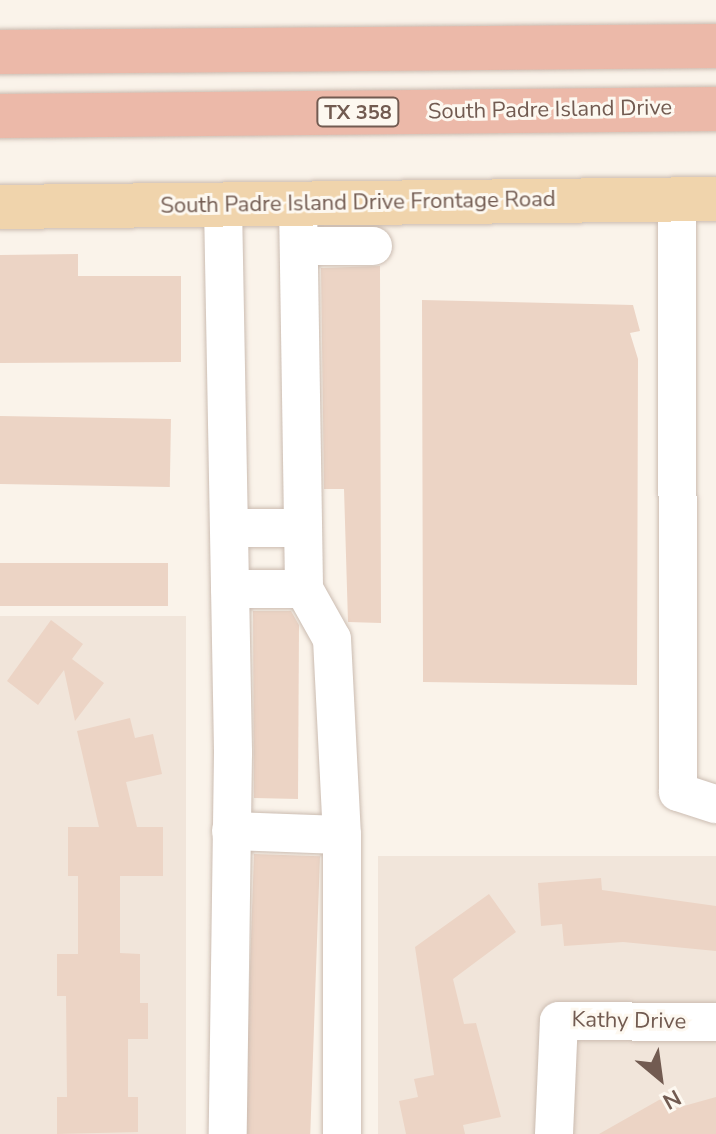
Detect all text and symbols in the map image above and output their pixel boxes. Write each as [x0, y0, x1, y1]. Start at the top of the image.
street label: South Padre Island Drive [428, 95, 672, 125]
road number: TX 358 [316, 96, 400, 128]
street label: South Padre Island Drive Frontage Road [160, 186, 556, 220]
street label: Kathy Drive [571, 1007, 687, 1035]
north arrow [620, 1038, 700, 1118]
text: N [657, 1082, 686, 1116]

